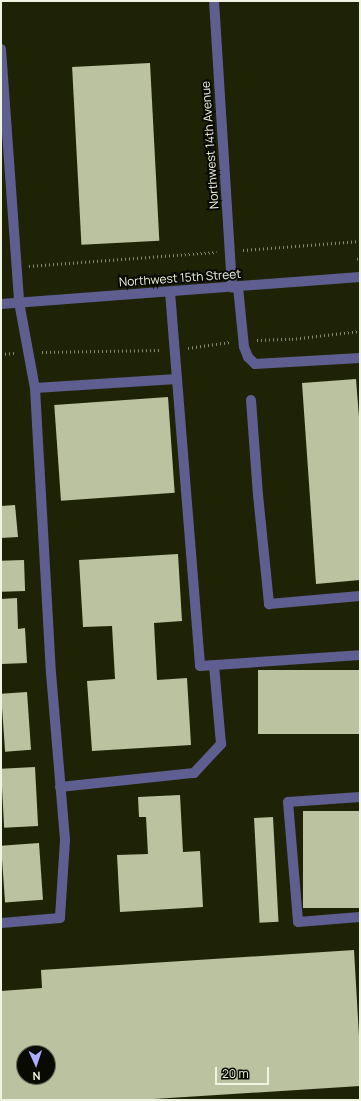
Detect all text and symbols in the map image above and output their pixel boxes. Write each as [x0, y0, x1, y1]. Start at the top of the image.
street label: Northwest 14th Avenue [198, 81, 222, 209]
street label: Northwest 15th Street [119, 267, 241, 289]
north arrow [16, 1045, 56, 1085]
scale bar [217, 1059, 271, 1085]
text: 20 m [222, 1065, 249, 1082]
text: N [32, 1069, 41, 1084]

